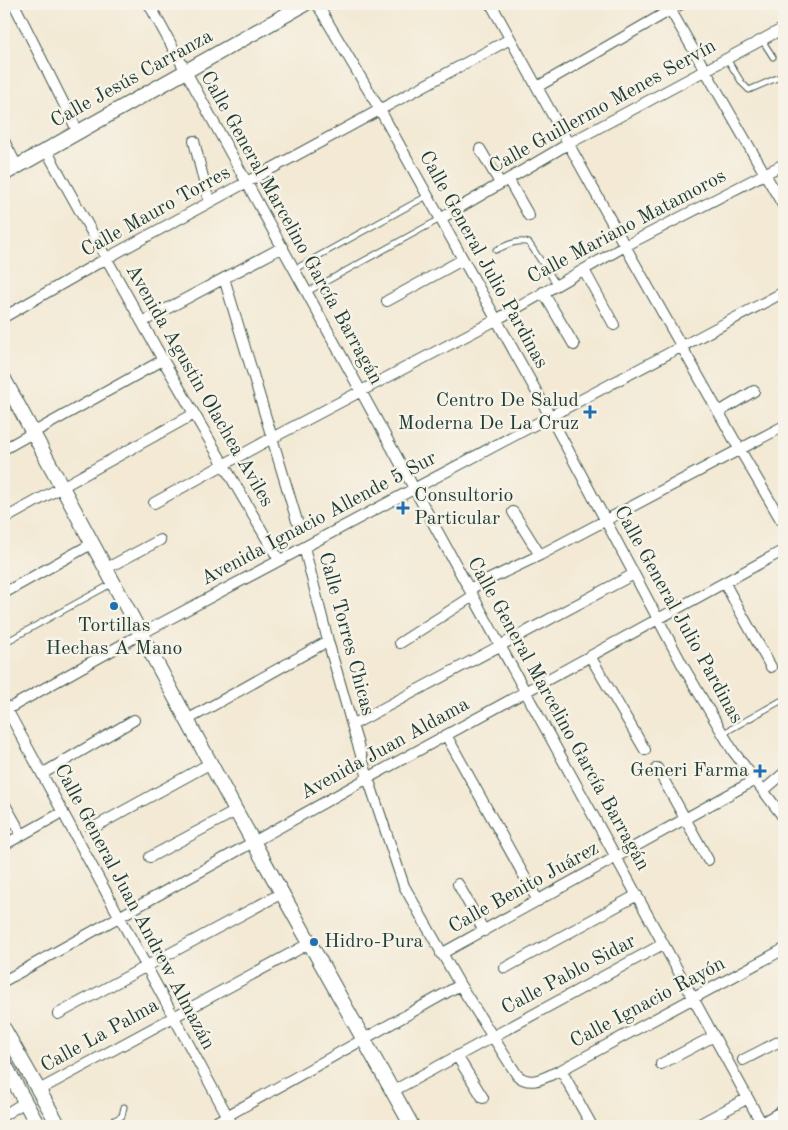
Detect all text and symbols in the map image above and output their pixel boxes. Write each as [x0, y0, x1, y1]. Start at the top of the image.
street label: Calle Jesús Carranza [48, 26, 216, 132]
street label: Calle Guillermo Menes Servín [486, 36, 720, 178]
street label: Calle General Marcelino García Barragán [196, 68, 386, 388]
street label: Calle General Julio Pardinas [415, 148, 551, 372]
street label: Calle Mauro Torres [78, 163, 234, 261]
street label: Calle Mariano Matamoros [525, 166, 729, 288]
street label: Avenida Agustin Olachea Aviles [121, 261, 277, 511]
place label: Centro De Salud Moderna De La Cruz [398, 391, 579, 434]
marker: Centro De Salud Moderna De La Cruz [583, 405, 597, 419]
street label: Avenida Ignacio Allende 5 Sur [198, 448, 440, 590]
place label: Consultorio Particular [414, 486, 513, 529]
marker: Consultorio Particular [396, 501, 410, 515]
street label: Calle General Julio Pardinas [610, 503, 746, 727]
street label: Calle Torres Chicas [315, 550, 377, 718]
street label: Calle General Marcelino García Barragán [463, 554, 653, 874]
marker: Tortillas Hechas A Mano [108, 600, 120, 612]
place label: Tortillas Hechas A Mano [46, 616, 182, 659]
street label: Avenida Juan Aldama [297, 694, 473, 804]
street label: Calle General Juan Andrew Almazán [50, 761, 218, 1053]
place label: Generi Farma [630, 761, 749, 781]
marker: Generi Farma [753, 764, 767, 778]
street label: Calle Benito Juárez [446, 838, 602, 938]
street label: Calle Pablo Sidar [499, 931, 639, 1019]
place label: Hidro-Pura [324, 932, 424, 952]
marker: Hidro-Pura [308, 936, 320, 948]
street label: Calle Ignacio Rayón [567, 954, 729, 1052]
street label: Calle La Palma [38, 995, 162, 1077]

